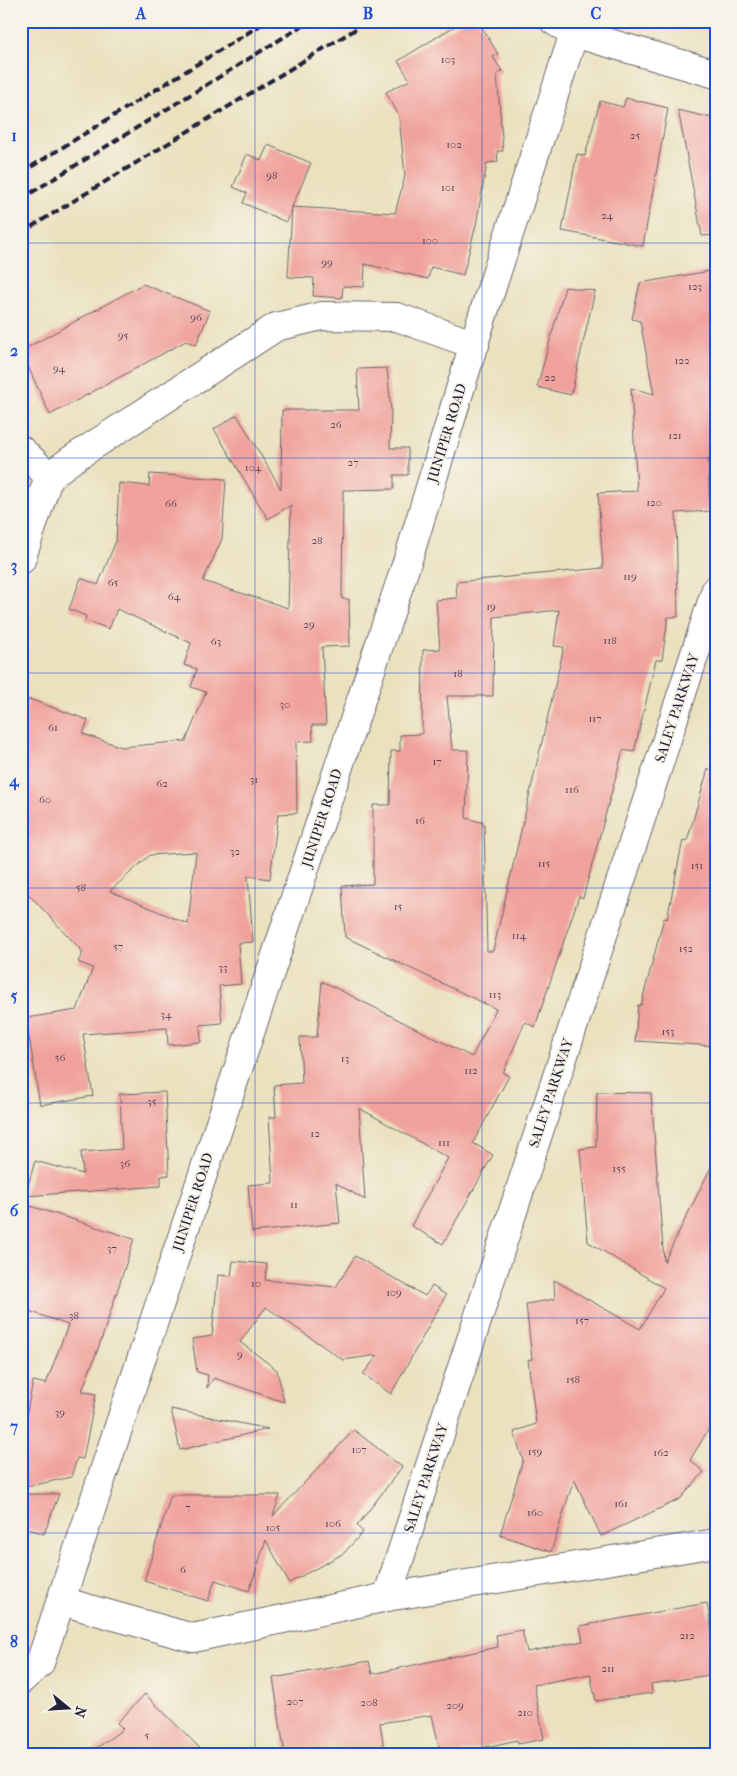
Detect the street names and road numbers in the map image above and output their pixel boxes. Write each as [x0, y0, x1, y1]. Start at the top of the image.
street label: JUNIPER ROAD [424, 381, 470, 486]
street label: SALEY PARKWAY [651, 651, 703, 765]
street label: JUNIPER ROAD [298, 766, 346, 870]
street label: SALEY PARKWAY [525, 1036, 577, 1150]
street label: JUNIPER ROAD [169, 1150, 217, 1254]
street label: SALEY PARKWAY [400, 1421, 452, 1535]

